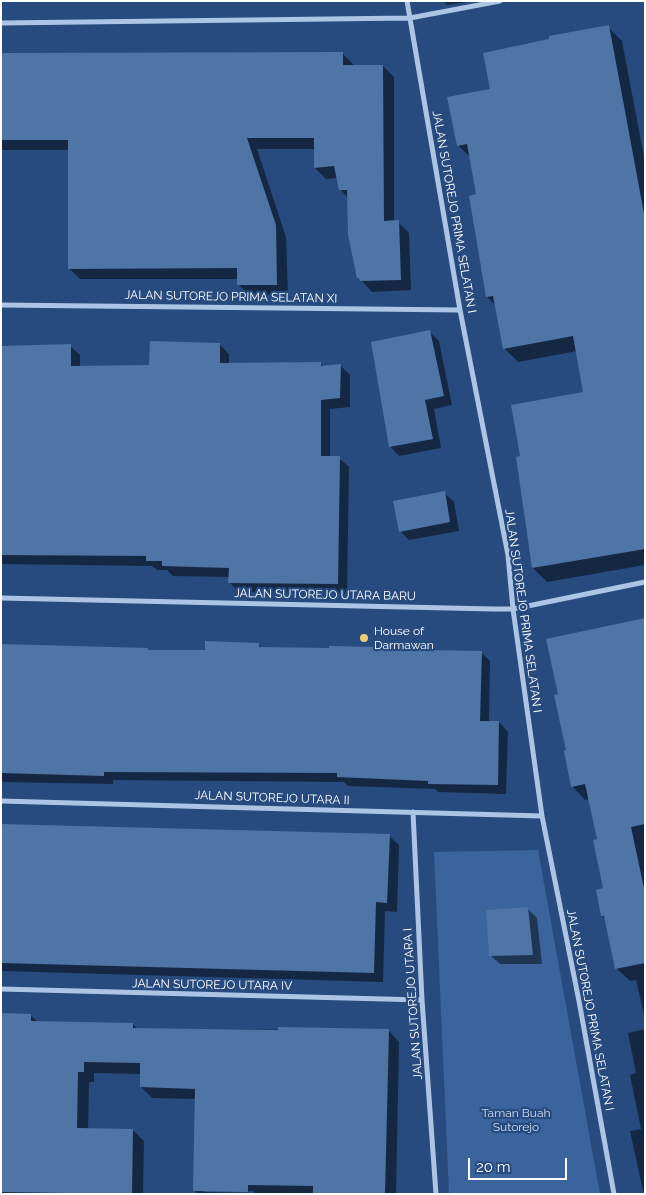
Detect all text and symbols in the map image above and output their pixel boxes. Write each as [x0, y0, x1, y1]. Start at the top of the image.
street label: JALAN SUTOREJO PRIMA SELATAN I [429, 110, 479, 314]
street label: JALAN SUTOREJO PRIMA SELATAN XI [124, 288, 338, 306]
street label: JALAN SUTOREJO PRIMA SELATAN I [502, 508, 544, 714]
street label: JALAN SUTOREJO UTARA BARU [234, 586, 416, 604]
place label: House of Darmawan [374, 624, 434, 652]
marker: House of Darmawan [358, 632, 370, 644]
street label: JALAN SUTOREJO UTARA II [194, 788, 350, 808]
street label: JALAN SUTOREJO PRIMA SELATAN I [563, 908, 617, 1112]
street label: JALAN SUTOREJO UTARA I [401, 928, 425, 1080]
street label: JALAN SUTOREJO UTARA IV [132, 976, 292, 994]
park label: Taman Buah Sutorejo [482, 1106, 550, 1134]
scale bar [471, 1148, 570, 1180]
text: 20 m [476, 1158, 511, 1176]

